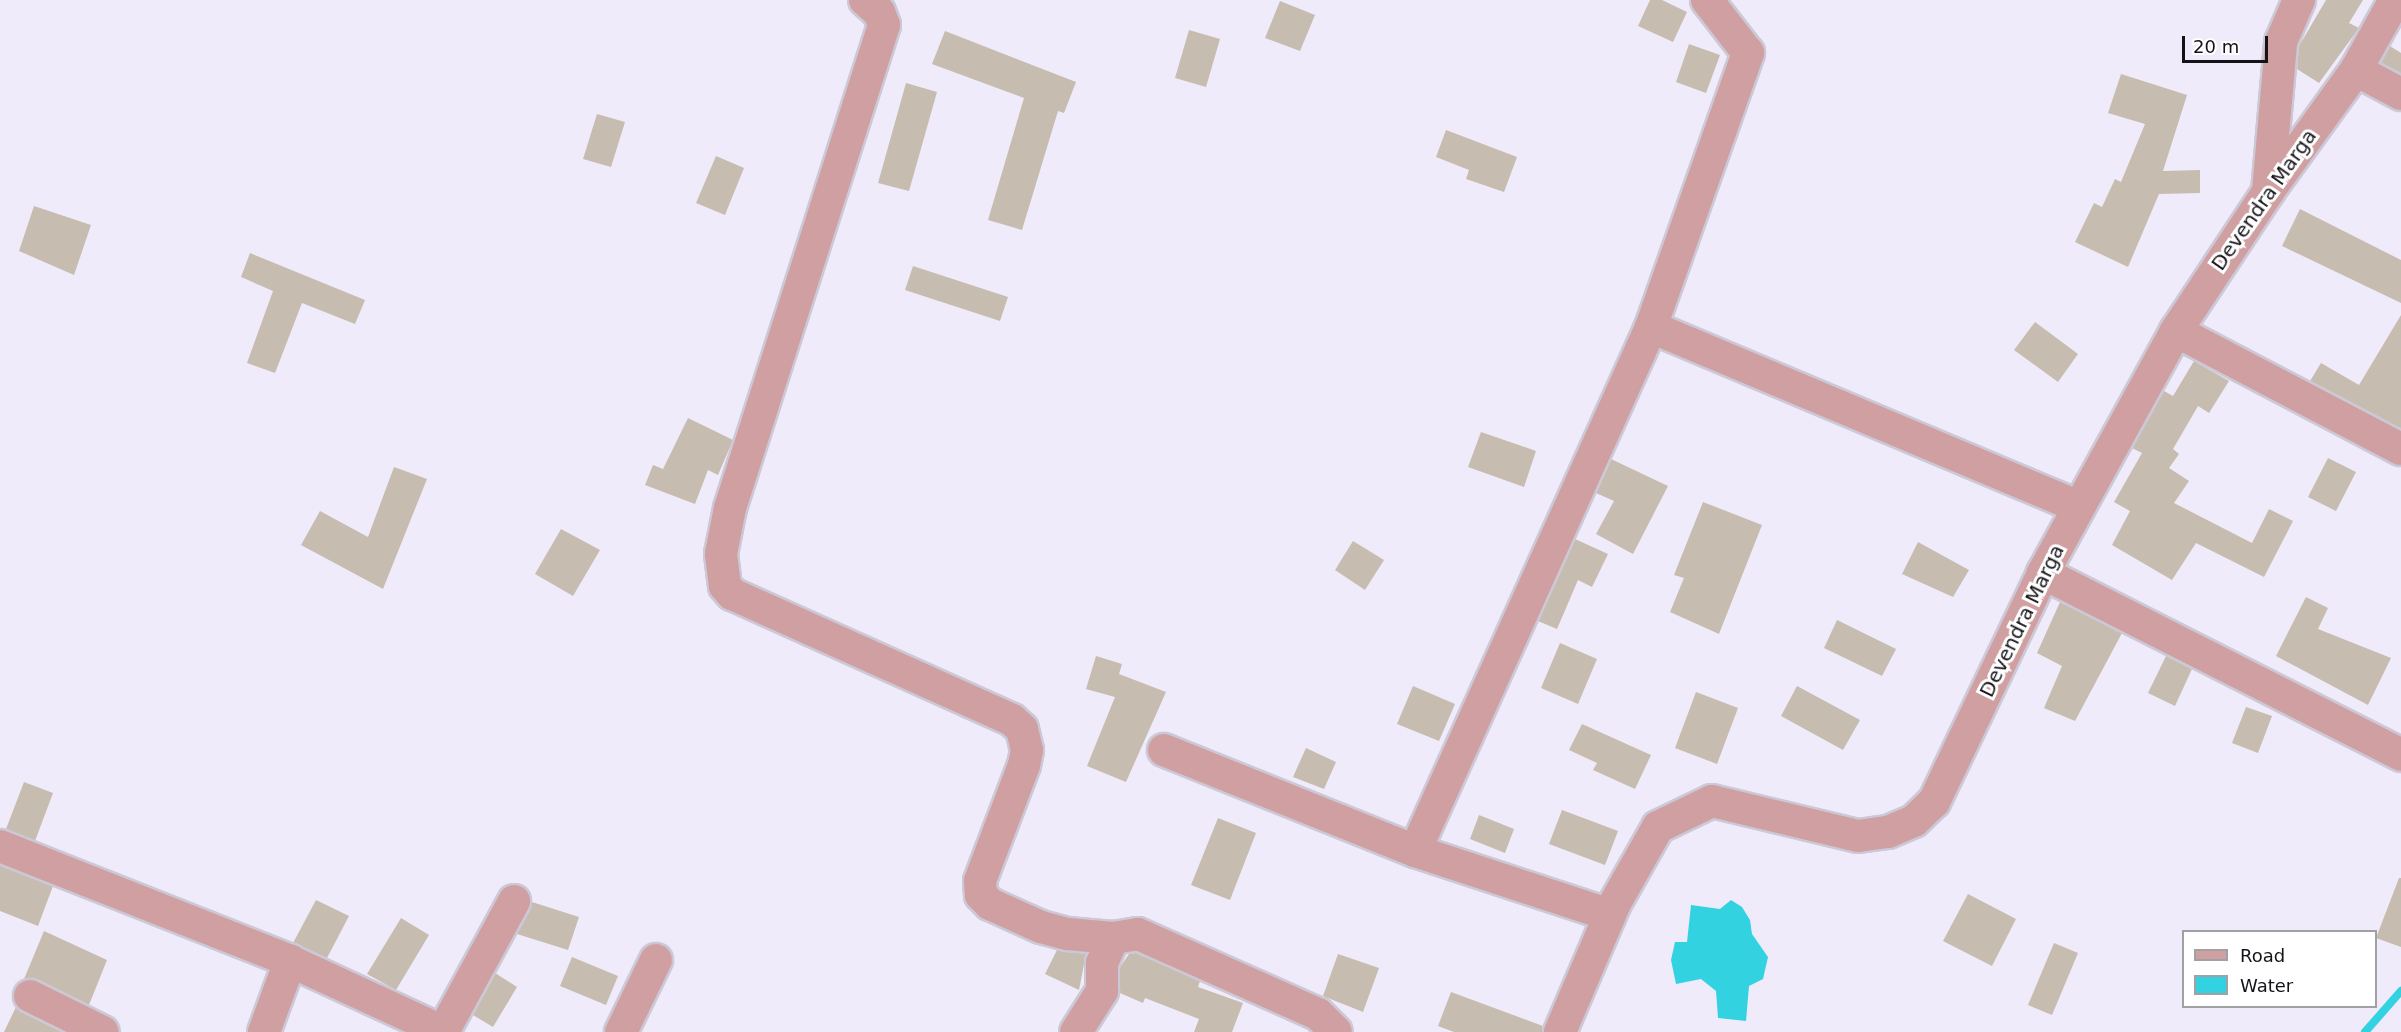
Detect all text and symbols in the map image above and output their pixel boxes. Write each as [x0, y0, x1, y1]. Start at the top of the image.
scale bar [2185, 24, 2270, 62]
text: 20 m [2193, 36, 2239, 57]
street label: Devendra Marga [2206, 125, 2322, 275]
street label: Devendra Marga [1975, 541, 2069, 701]
legend [2182, 930, 2377, 1008]
text: Road [2240, 945, 2285, 966]
text: Water [2240, 975, 2293, 996]

